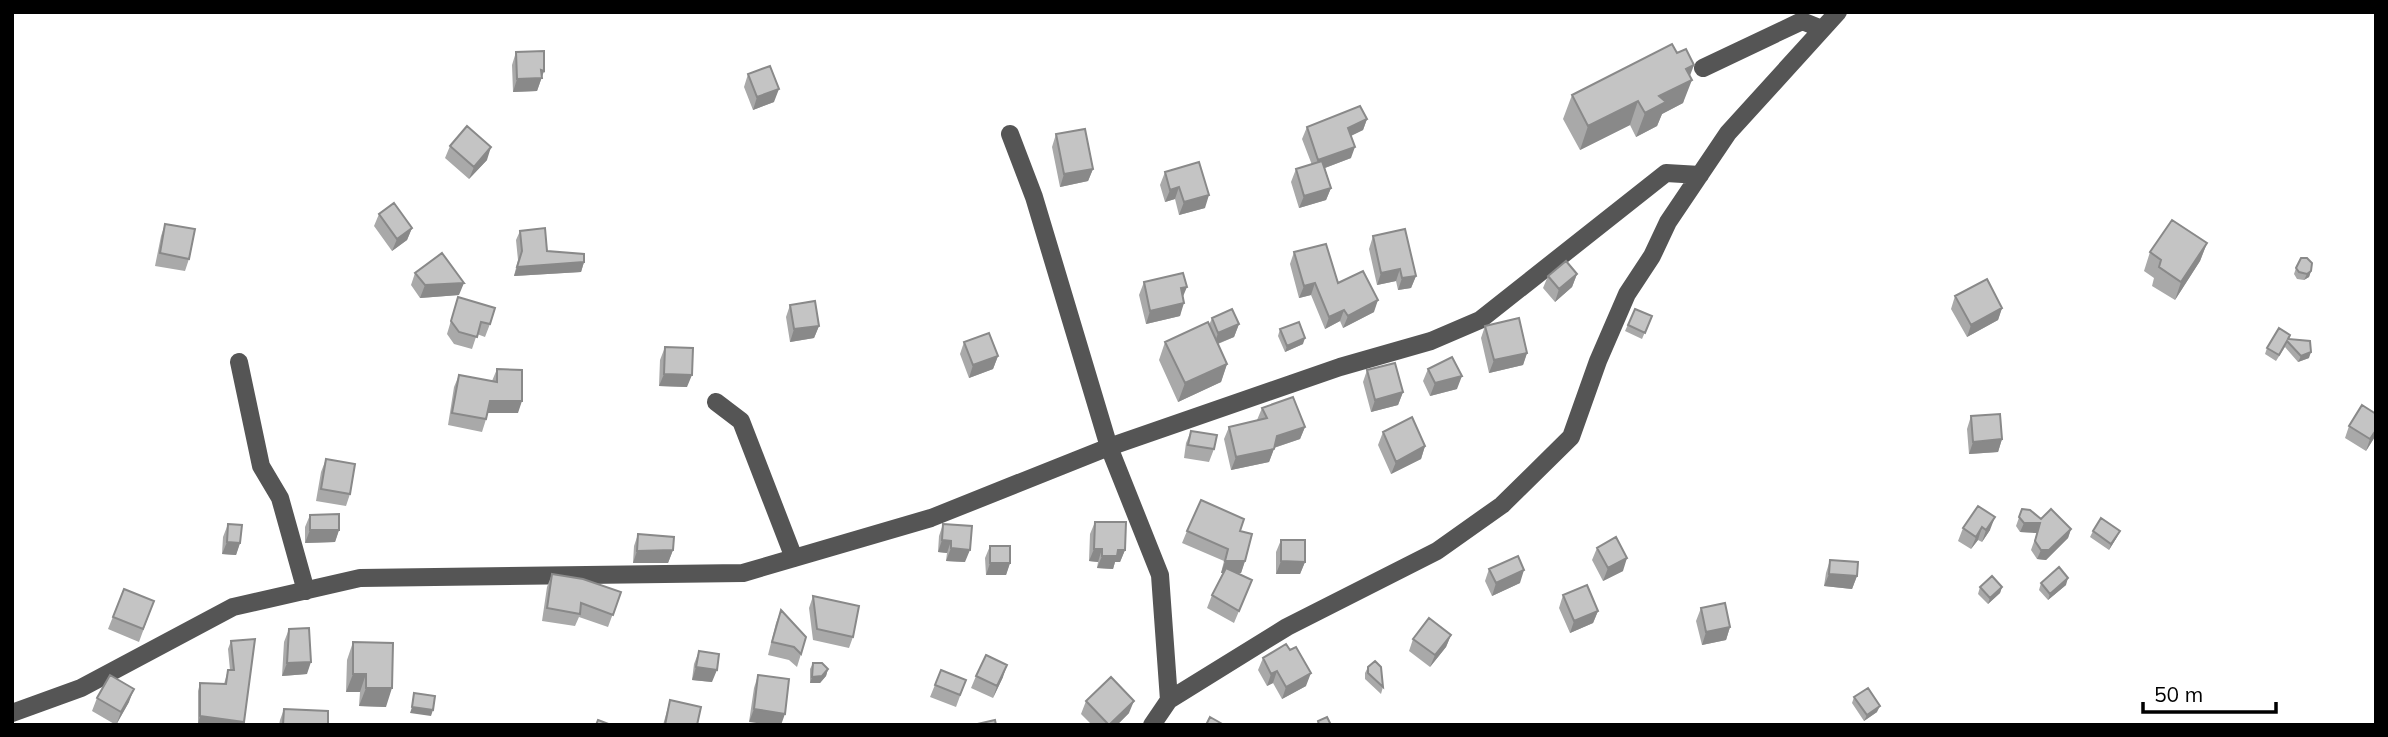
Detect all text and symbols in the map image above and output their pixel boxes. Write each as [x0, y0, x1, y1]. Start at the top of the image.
scale bar [2143, 670, 2276, 714]
text: 50 m [2154, 681, 2203, 707]

